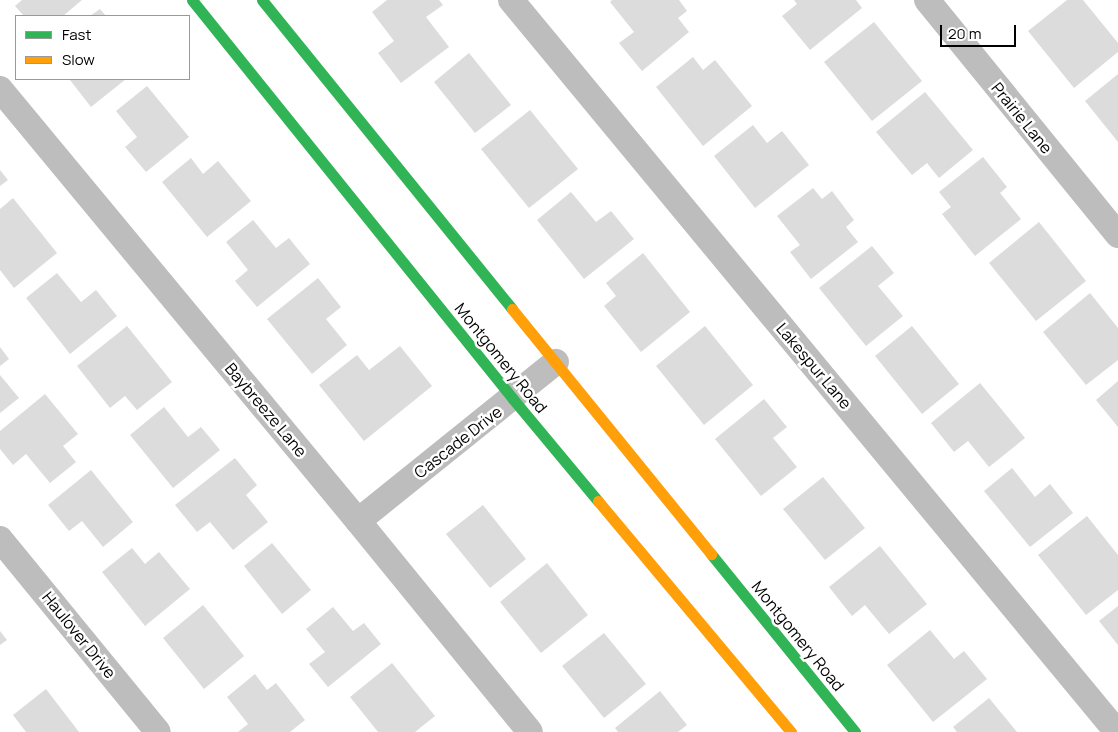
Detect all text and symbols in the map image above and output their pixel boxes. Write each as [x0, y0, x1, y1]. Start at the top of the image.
legend [15, 15, 190, 80]
scale bar [943, 15, 1019, 47]
text: 20 m [948, 23, 981, 44]
text: Fast [62, 24, 91, 45]
text: Slow [62, 49, 95, 70]
street label: Prairie Lane [988, 79, 1056, 157]
street label: Montgomery Road [451, 299, 551, 417]
street label: Lakespur Lane [772, 319, 856, 413]
street label: Baybreeze Lane [221, 359, 311, 461]
street label: Cascade Drive [410, 402, 506, 482]
street label: Montgomery Road [748, 577, 848, 695]
street label: Haulover Drive [38, 588, 120, 682]

